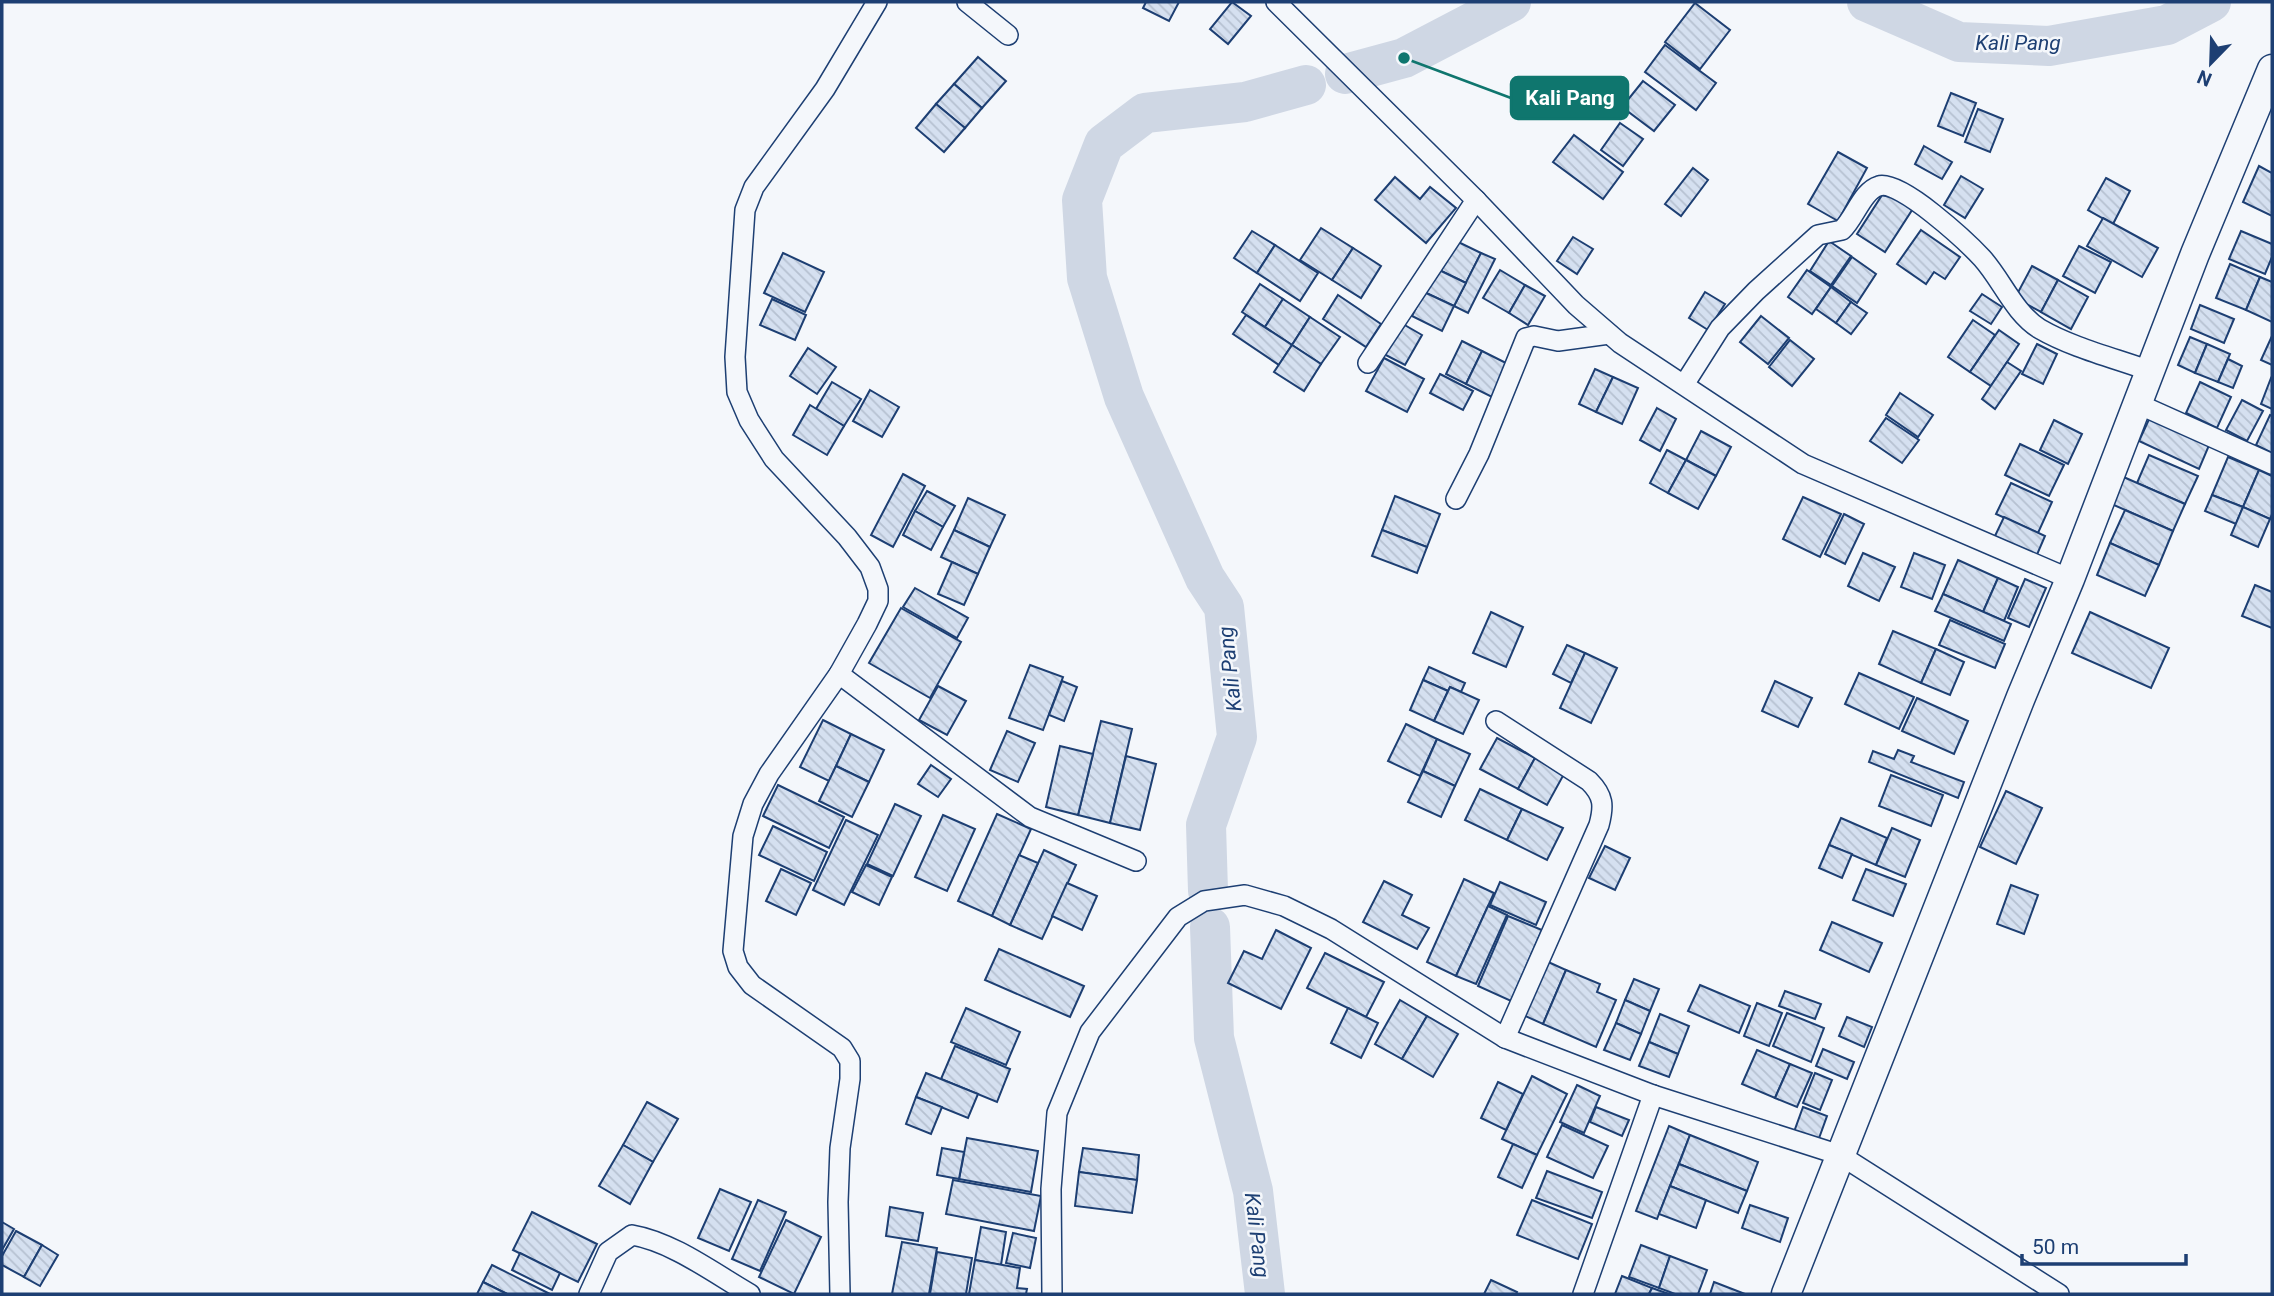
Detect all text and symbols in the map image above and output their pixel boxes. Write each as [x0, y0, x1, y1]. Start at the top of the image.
north arrow [2176, 28, 2246, 98]
water label: Kali Pang [1975, 31, 2061, 55]
text: N [2194, 65, 2215, 91]
callout: Kali Pang [1511, 77, 1628, 119]
text: Kali Pang [1525, 86, 1615, 110]
water label: Kali Pang [1214, 625, 1246, 713]
water label: Kali Pang [1240, 1191, 1274, 1279]
scale bar [2022, 1222, 2186, 1266]
text: 50 m [2032, 1235, 2079, 1259]

